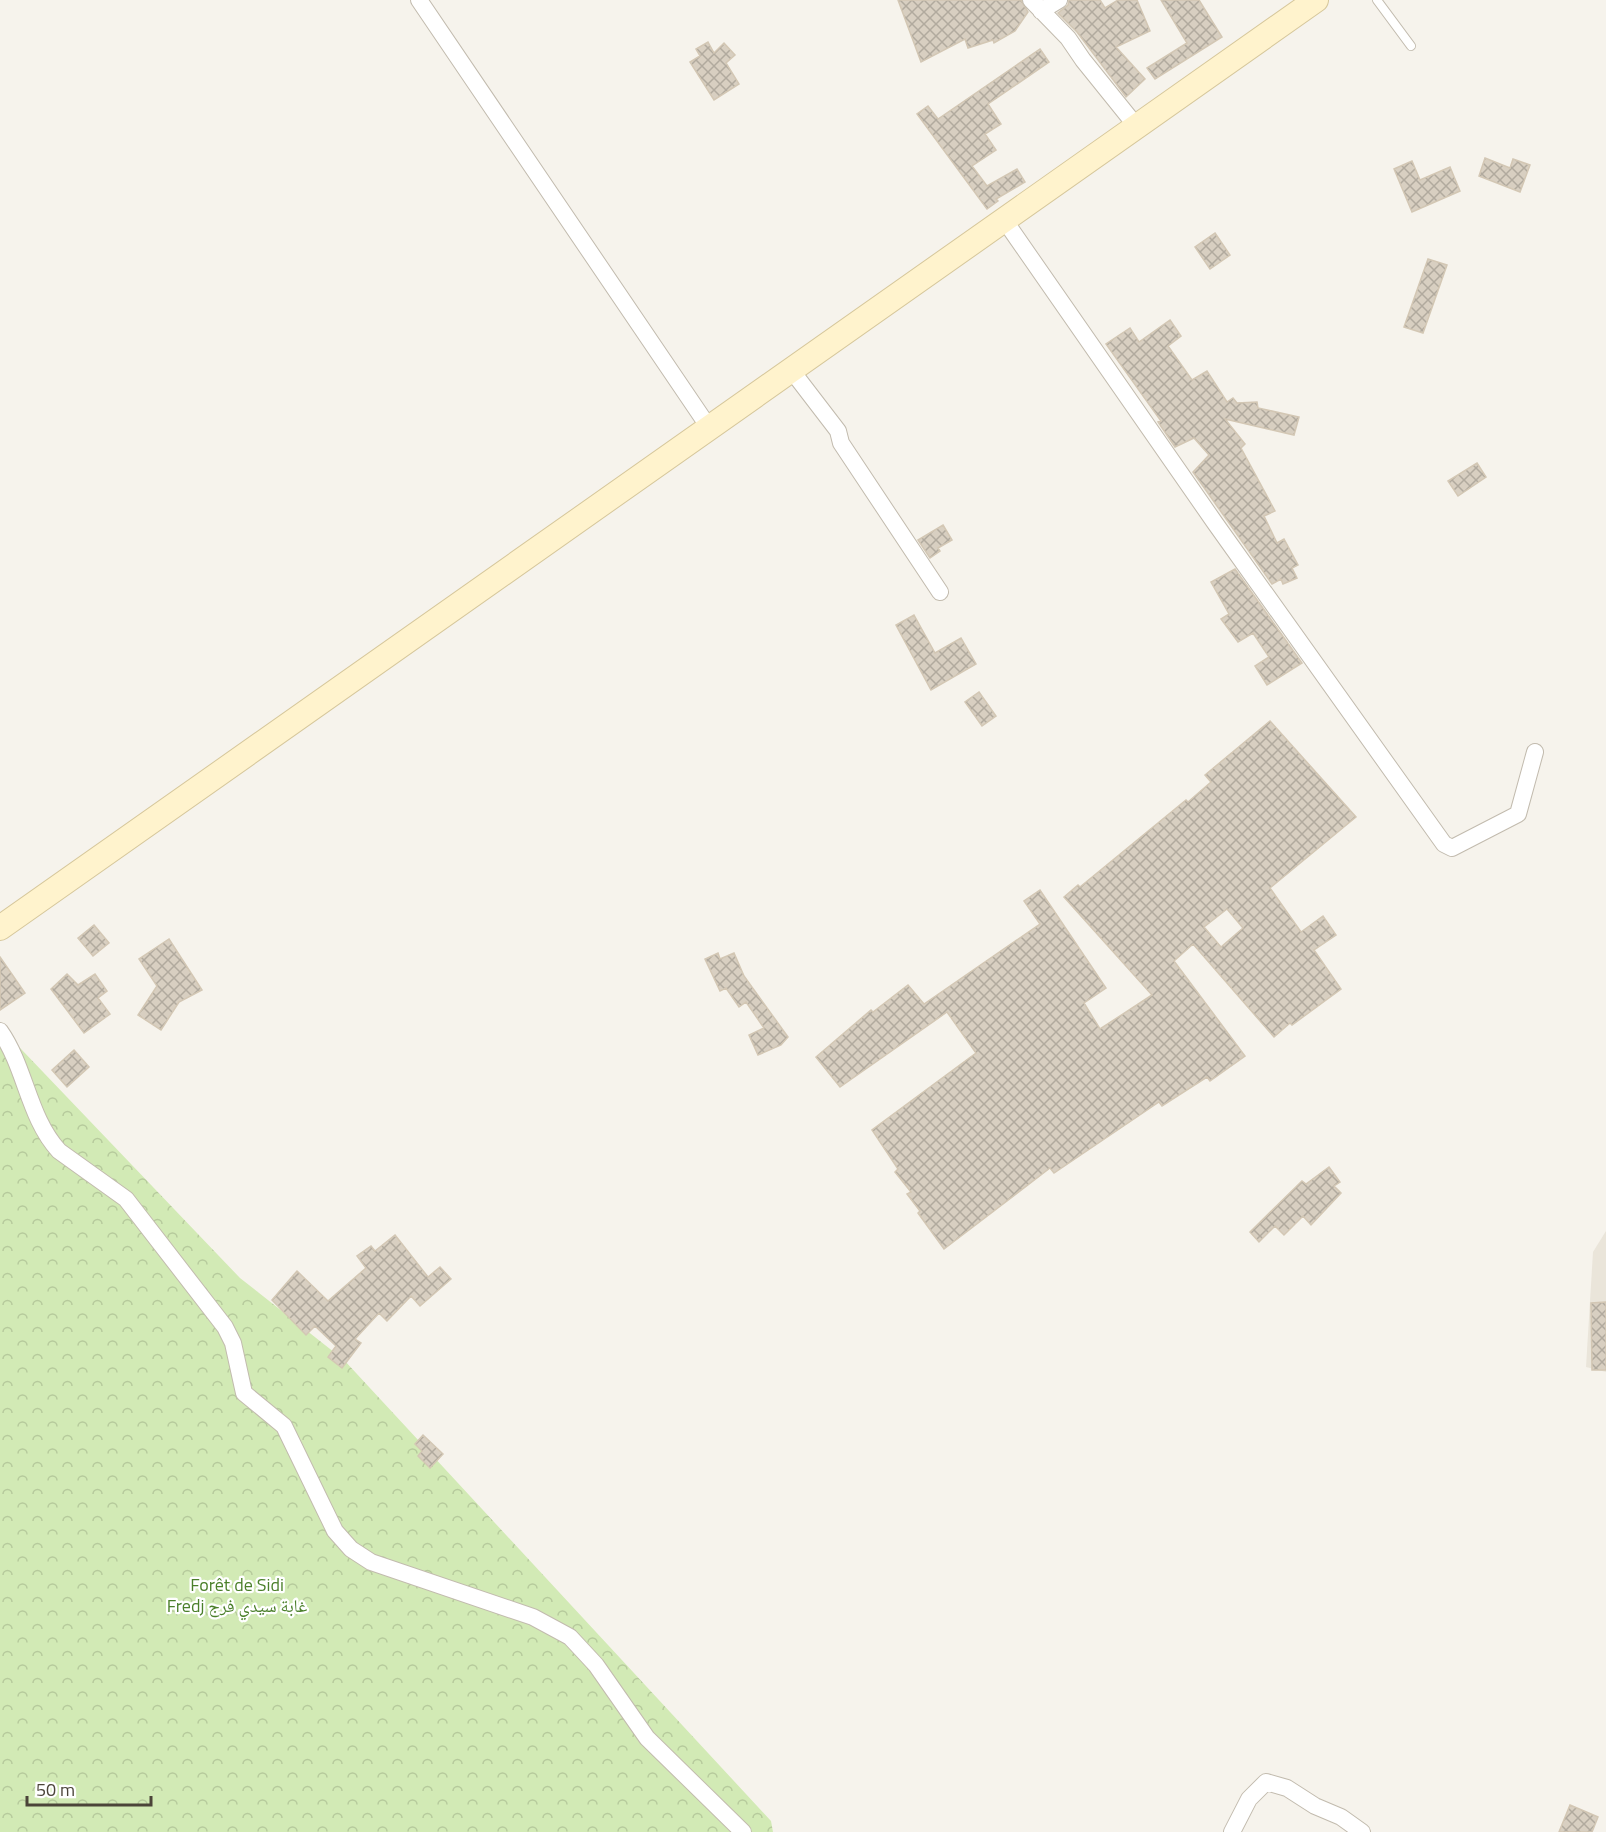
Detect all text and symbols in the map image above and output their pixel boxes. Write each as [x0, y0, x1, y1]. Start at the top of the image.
park label: Forêt de Sidi Fredj غابة سيدي فرج [167, 1571, 307, 1620]
scale bar [27, 1769, 152, 1807]
text: 50 m [36, 1776, 75, 1803]

